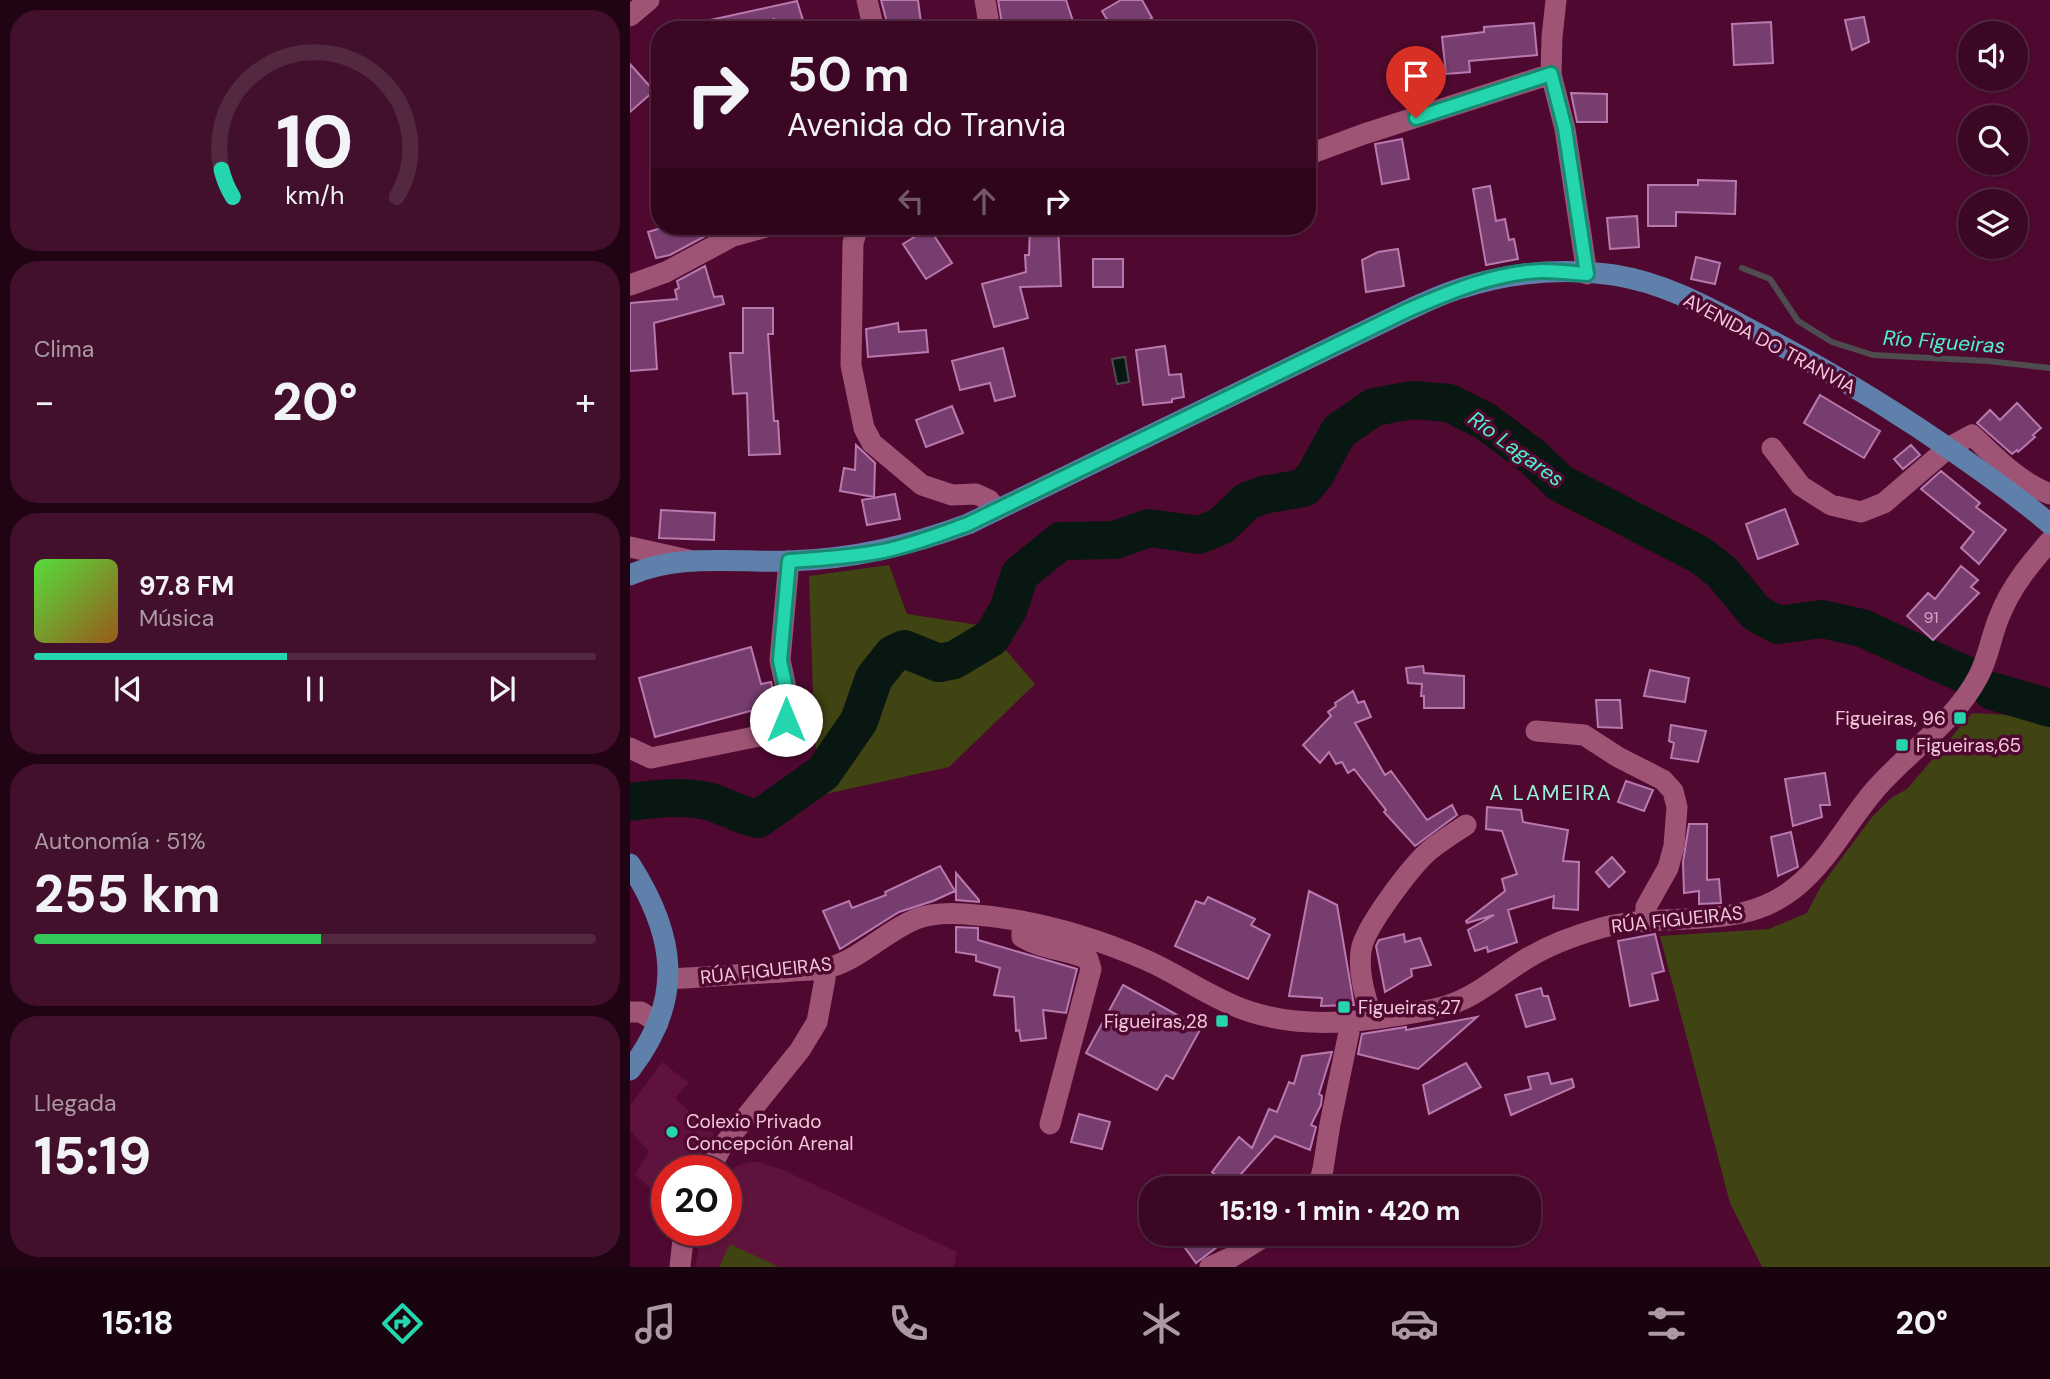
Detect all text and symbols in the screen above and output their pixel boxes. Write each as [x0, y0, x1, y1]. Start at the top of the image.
map controls [1958, 21, 2028, 259]
button: sound [1958, 21, 2028, 91]
text: 50 m [787, 42, 910, 106]
pin [1386, 46, 1446, 118]
icon: right [672, 49, 763, 140]
icon: arrive [1397, 57, 1435, 95]
text: 10 [276, 95, 354, 190]
text: Avenida do Tranvia [787, 104, 1066, 146]
button: search [1958, 105, 2028, 175]
text: km/h [285, 179, 345, 212]
icon: left [892, 182, 930, 220]
icon: ahead [965, 182, 1003, 220]
icon: right [1038, 182, 1076, 220]
button: layers [1958, 189, 2028, 259]
street label: AVENIDA DO TRANVIA [1679, 287, 1861, 400]
water label: Río Figueiras [1882, 324, 2006, 360]
text: Clima [34, 334, 94, 364]
text: 20° [272, 368, 358, 436]
text: − [34, 377, 55, 427]
text: + [575, 377, 596, 427]
water label: Río Lagares [1463, 405, 1569, 493]
text: 97.8 FM [139, 569, 234, 603]
text: Música [139, 603, 214, 633]
house number: 91 [1924, 607, 1938, 628]
icon: previous [109, 670, 147, 708]
icon: pause [296, 670, 334, 708]
icon: next [483, 670, 521, 708]
position arrow [749, 683, 823, 757]
place label: Figueiras, 96 [1835, 706, 1946, 731]
marker: Figueiras, 96 [1952, 710, 1968, 726]
place label: Figueiras,65 [1916, 733, 2021, 758]
marker: Figueiras,65 [1894, 737, 1910, 753]
district label: A LAMEIRA [1489, 779, 1613, 807]
text: Autonomía · 51% [34, 826, 206, 856]
text: 255 km [34, 860, 221, 928]
street label: RÚA FIGUEIRAS [1610, 900, 1744, 939]
street label: RÚA FIGUEIRAS [699, 951, 833, 990]
place label: Figueiras,27 [1358, 995, 1461, 1020]
marker: Figueiras,27 [1336, 999, 1352, 1015]
place label: Figueiras,28 [1104, 1009, 1208, 1034]
marker: Figueiras,28 [1214, 1013, 1230, 1029]
text: Llegada [34, 1088, 117, 1118]
place label: Colexio Privado Concepción Arenal [686, 1109, 854, 1156]
text: 15:19 [34, 1122, 151, 1190]
marker: Colexio Privado Concepción Arenal [664, 1124, 680, 1140]
speed limit sign: 20 [651, 1155, 742, 1246]
text: 15:19 · 1 min · 420 m [1220, 1194, 1460, 1228]
icon: directions [378, 1299, 427, 1348]
icon: music [631, 1299, 680, 1348]
icon: phone [884, 1299, 933, 1348]
icon: climate [1137, 1299, 1186, 1348]
icon: car [1390, 1299, 1439, 1348]
icon: filters [1642, 1299, 1691, 1348]
text: 15:18 [102, 1302, 174, 1344]
text: 20° [1895, 1302, 1948, 1344]

